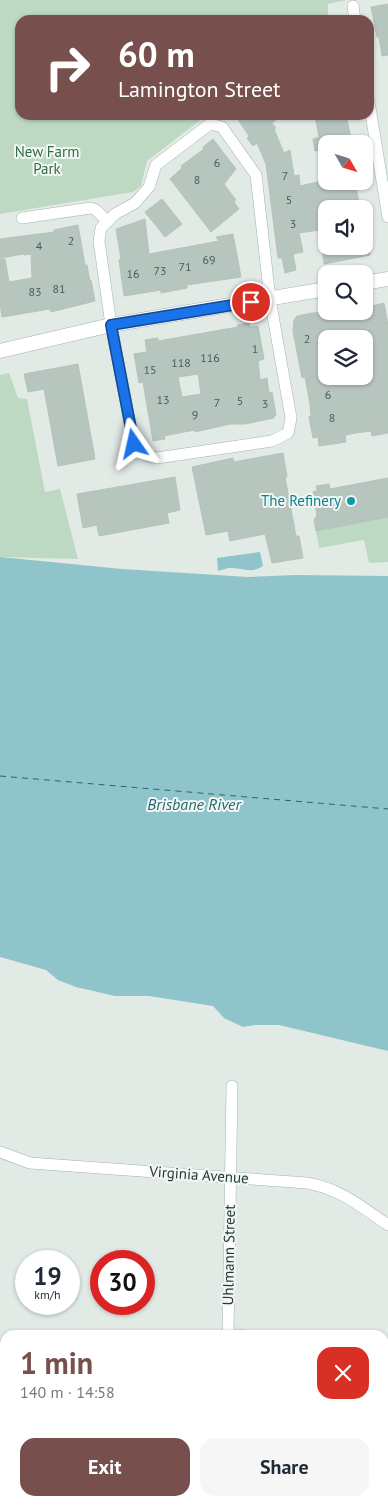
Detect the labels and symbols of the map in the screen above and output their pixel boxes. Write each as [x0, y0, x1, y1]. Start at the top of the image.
north arrow [318, 135, 372, 190]
park label: New Farm Park [15, 142, 79, 178]
house number: 6 [214, 155, 220, 170]
house number: 7 [282, 168, 288, 183]
house number: 8 [194, 172, 200, 187]
house number: 5 [286, 192, 292, 207]
house number: 3 [290, 216, 296, 231]
house number: 2 [68, 233, 74, 248]
house number: 4 [36, 238, 43, 253]
house number: 69 [202, 252, 216, 267]
house number: 71 [178, 259, 192, 274]
house number: 73 [153, 263, 167, 278]
house number: 16 [126, 266, 140, 281]
house number: 81 [52, 281, 66, 296]
pin [230, 281, 272, 323]
house number: 83 [28, 284, 42, 299]
house number: 2 [304, 331, 310, 346]
house number: 1 [252, 341, 258, 356]
house number: 116 [200, 350, 220, 365]
house number: 118 [171, 355, 191, 370]
house number: 15 [143, 362, 157, 377]
house number: 6 [325, 387, 331, 402]
house number: 13 [156, 392, 170, 407]
house number: 5 [237, 393, 243, 408]
house number: 7 [214, 395, 220, 410]
house number: 3 [262, 396, 268, 411]
house number: 9 [192, 407, 198, 422]
house number: 8 [329, 410, 335, 425]
position arrow [107, 417, 159, 469]
place label: The Refinery [261, 491, 341, 510]
marker: The Refinery [345, 495, 357, 507]
water label: Brisbane River [147, 794, 242, 814]
street label: Virginia Avenue [148, 1161, 249, 1187]
street label: Uhlmann Street [218, 1204, 239, 1306]
speed limit sign: 30 [90, 1250, 155, 1315]

